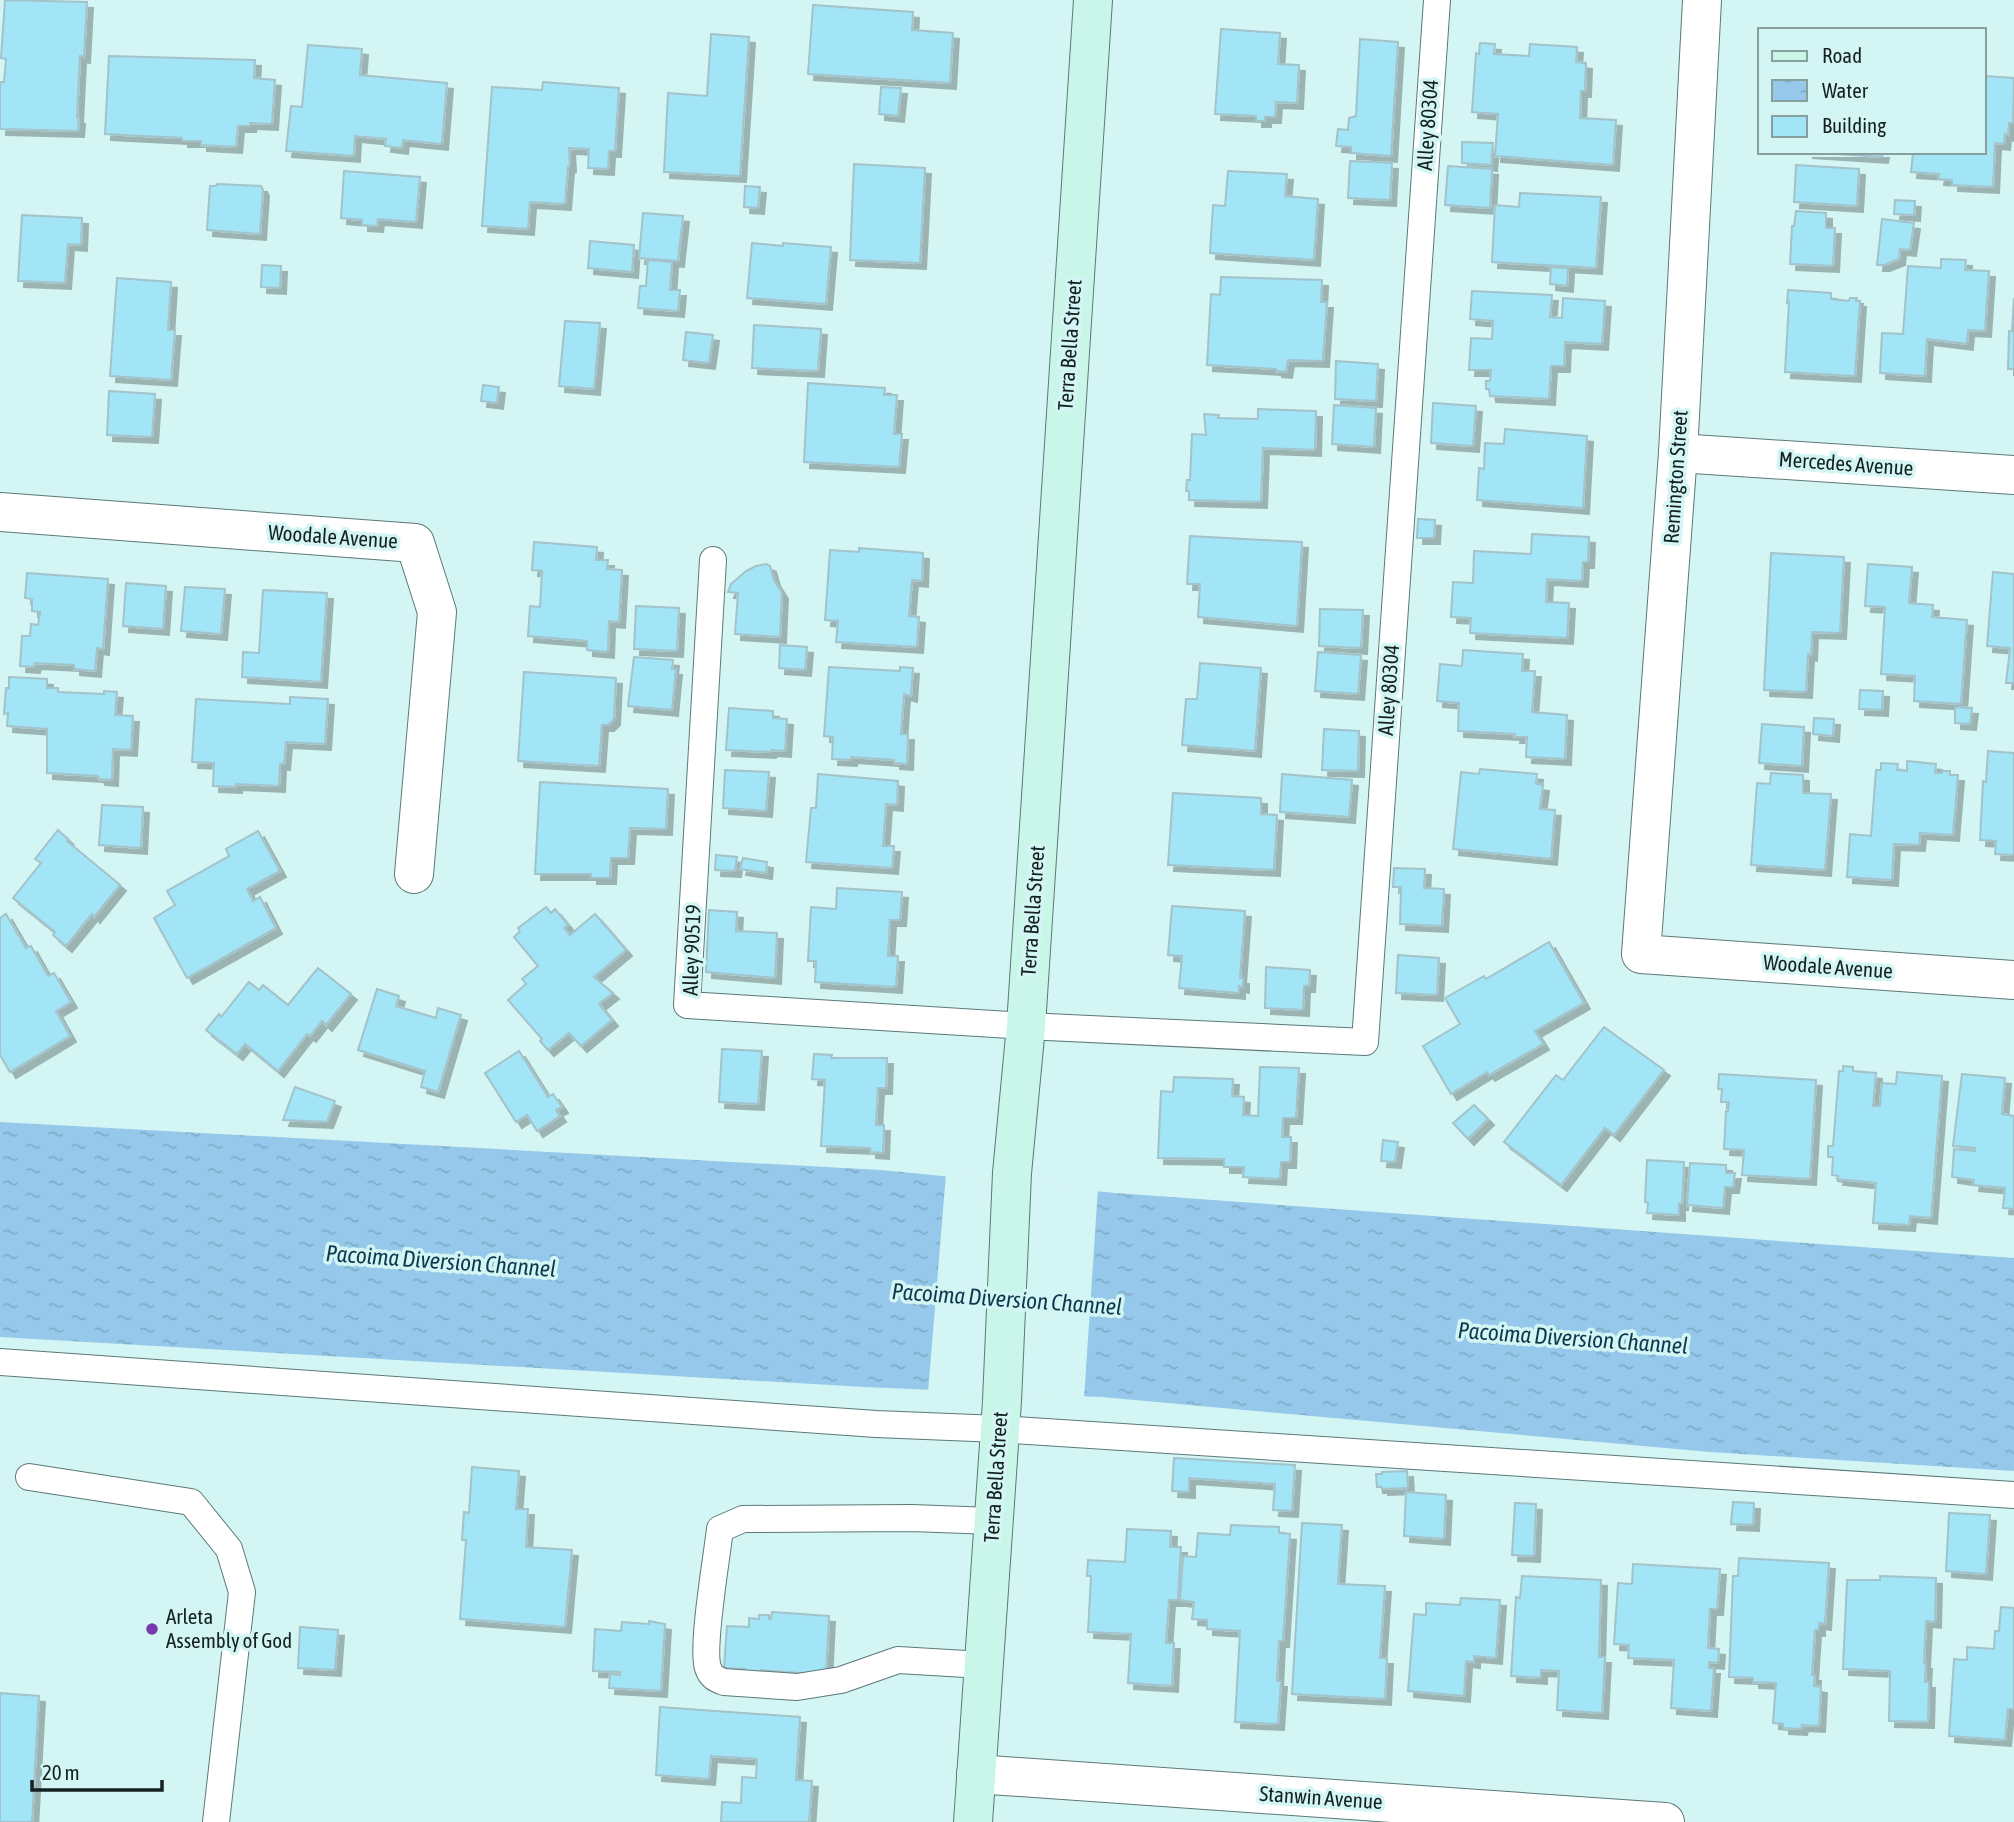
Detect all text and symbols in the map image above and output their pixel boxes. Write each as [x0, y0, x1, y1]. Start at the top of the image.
legend [1758, 28, 1986, 154]
text: Road [1822, 43, 1862, 67]
street label: Alley 80304 [1412, 78, 1442, 171]
text: Water [1822, 78, 1869, 102]
text: Building [1822, 113, 1886, 137]
street label: Terra Bella Street [1052, 279, 1086, 411]
street label: Remington Street [1658, 409, 1692, 545]
street label: Mercedes Avenue [1778, 446, 1914, 480]
street label: Woodale Avenue [267, 519, 399, 553]
street label: Alley 80304 [1373, 643, 1403, 736]
street label: Terra Bella Street [1015, 845, 1049, 977]
street label: Alley 90519 [677, 904, 705, 996]
street label: Woodale Avenue [1762, 949, 1894, 983]
water label: Pacoima Diversion Channel [325, 1240, 557, 1282]
water label: Pacoima Diversion Channel [891, 1278, 1123, 1320]
water label: Pacoima Diversion Channel [1457, 1317, 1689, 1359]
street label: Terra Bella Street [978, 1411, 1012, 1543]
place label: Arleta Assembly of God [166, 1604, 292, 1652]
marker: Arleta Assembly of God [144, 1621, 160, 1637]
scale bar [32, 1748, 161, 1792]
text: 20 m [42, 1760, 80, 1784]
street label: Stanwin Avenue [1259, 1781, 1383, 1813]

